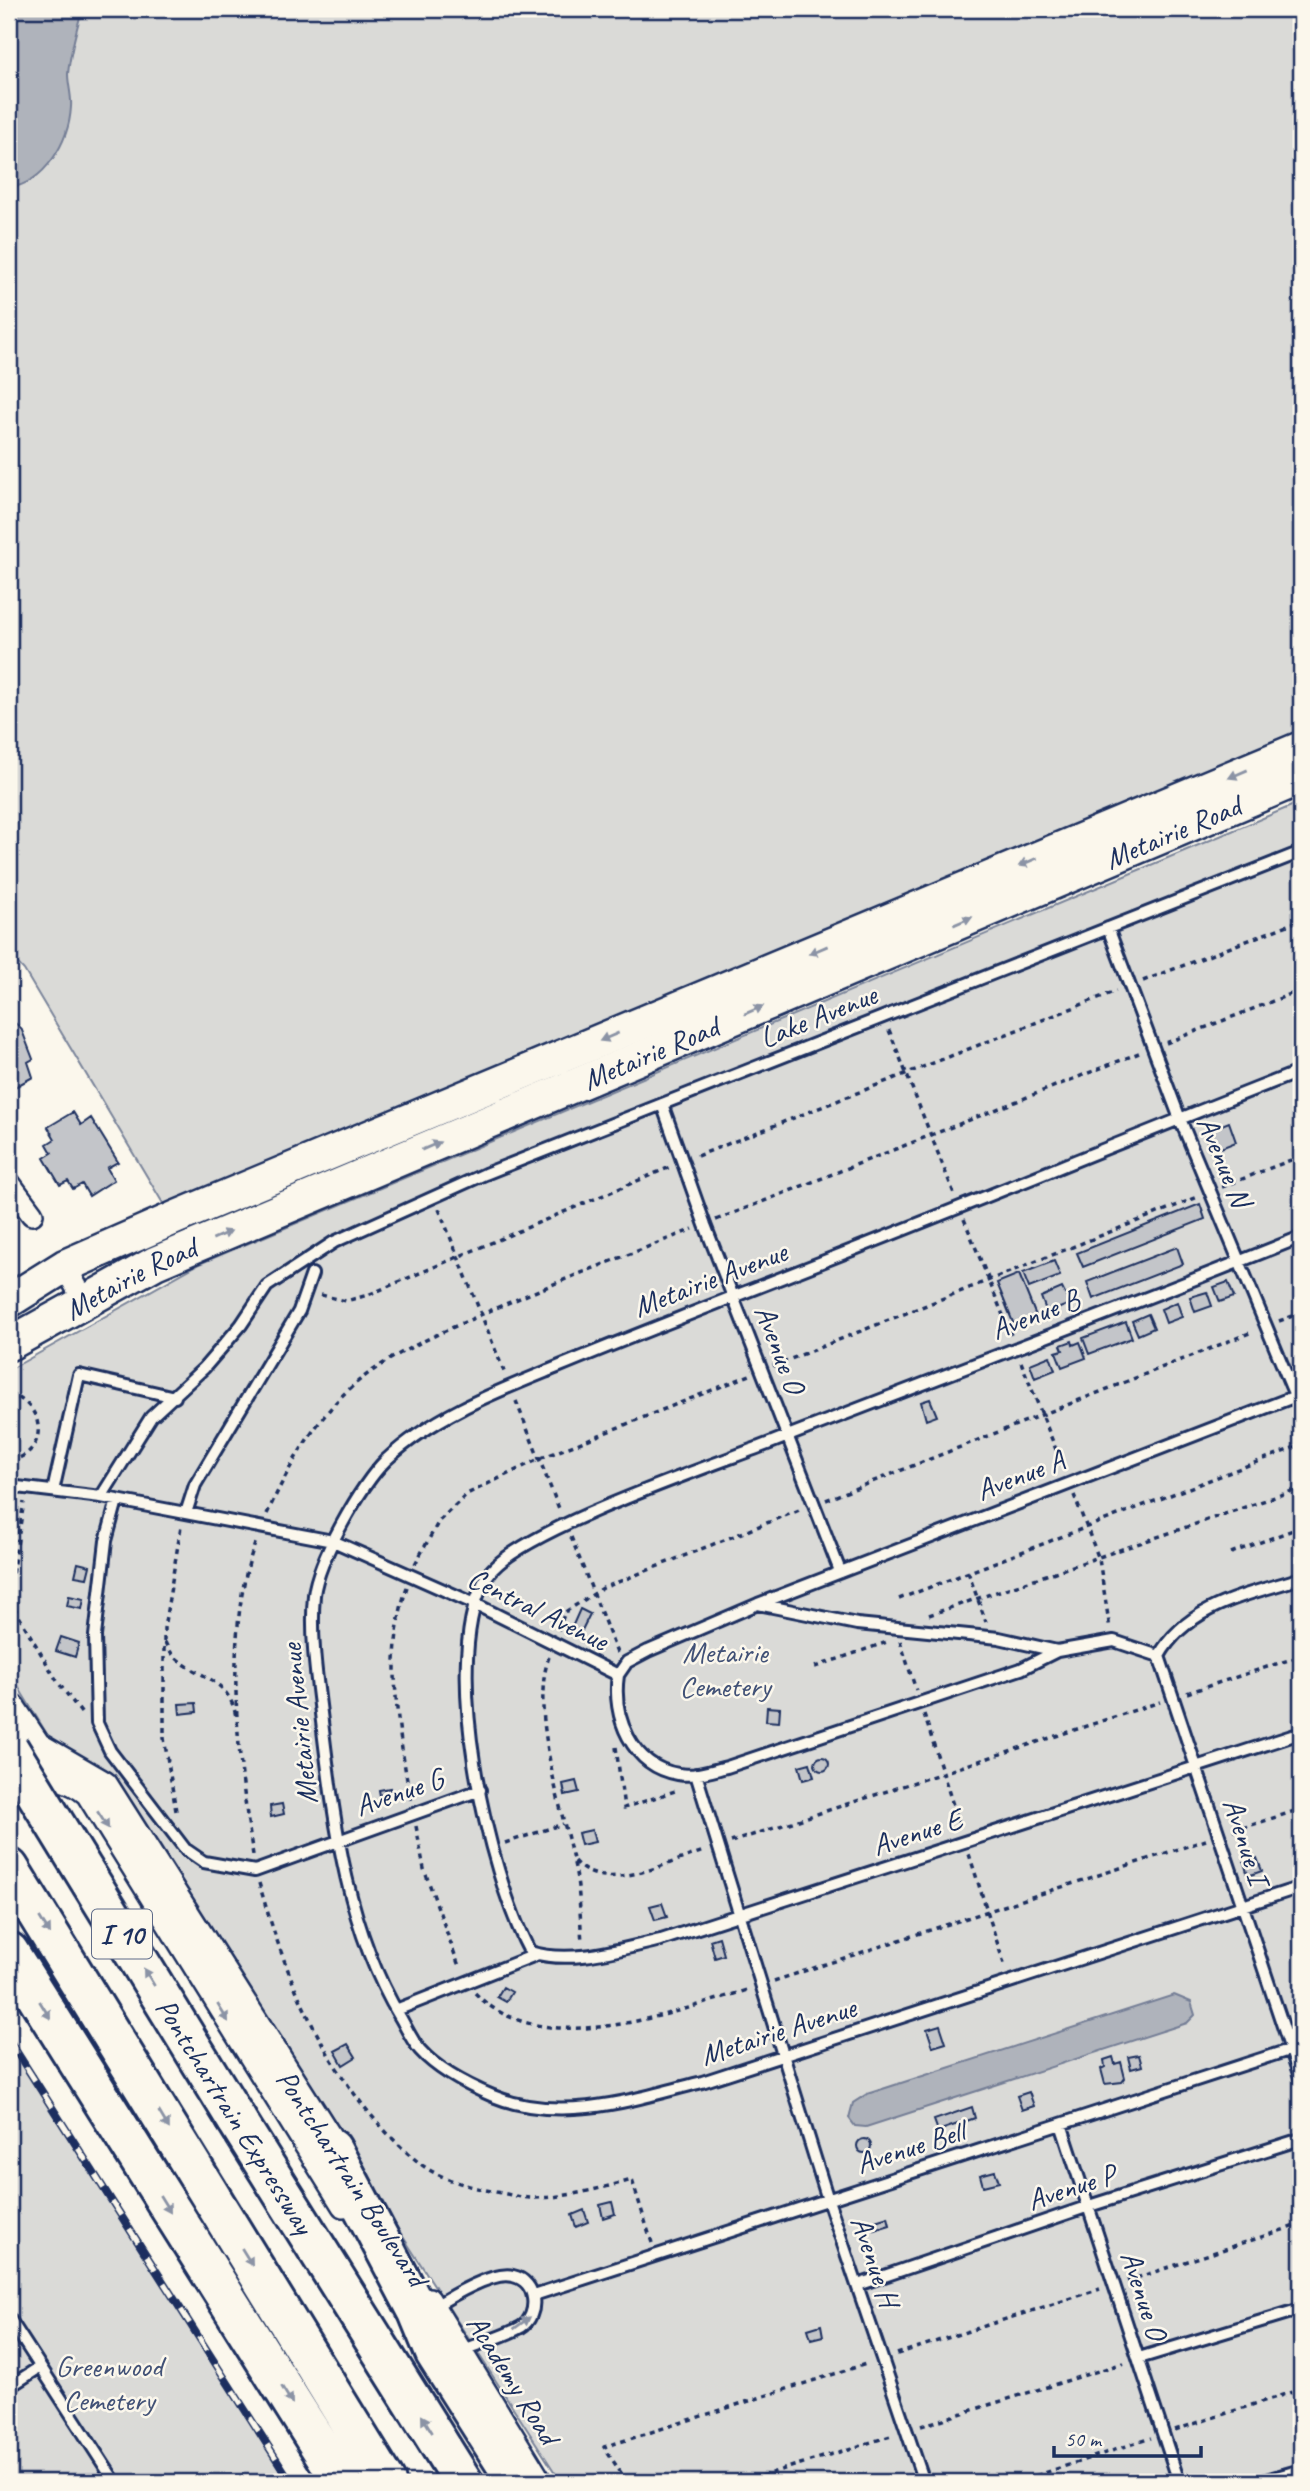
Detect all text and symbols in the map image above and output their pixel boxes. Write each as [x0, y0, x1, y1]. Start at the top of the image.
one-way arrow [1228, 769, 1249, 780]
street label: Metairie Road [1099, 785, 1250, 878]
one-way arrow [1018, 857, 1039, 868]
one-way arrow [953, 916, 974, 927]
one-way arrow [808, 944, 829, 955]
street label: Lake Avenue [754, 975, 884, 1057]
one-way arrow [744, 1004, 764, 1016]
street label: Metairie Road [577, 1006, 728, 1099]
one-way arrow [598, 1032, 619, 1043]
street label: Avenue N [1188, 1110, 1262, 1216]
one-way arrow [421, 1141, 442, 1152]
street label: Metairie Road [58, 1227, 206, 1329]
one-way arrow [212, 1229, 232, 1241]
street label: Metairie Avenue [628, 1232, 794, 1326]
street label: Avenue B [985, 1279, 1087, 1348]
street label: Avenue O [746, 1300, 815, 1401]
street label: Avenue A [971, 1440, 1071, 1509]
street label: Central Avenue [462, 1559, 616, 1660]
park label: Metairie Cemetery [679, 1633, 773, 1705]
street label: Metairie Avenue [271, 1640, 326, 1806]
street label: Avenue G [350, 1758, 451, 1825]
street label: Avenue I [1214, 1793, 1280, 1895]
street label: Avenue E [867, 1798, 971, 1864]
one-way arrow [97, 1810, 110, 1830]
road number: I 10 [92, 1910, 152, 1958]
one-way arrow [38, 1917, 51, 1936]
one-way arrow [143, 1968, 155, 1987]
street label: Metairie Avenue [696, 1987, 863, 2074]
street label: Pontchartrain Expressway [147, 1991, 324, 2243]
one-way arrow [38, 2001, 51, 2020]
one-way arrow [217, 2004, 230, 2023]
street label: Pontchartrain Boulevard [268, 2062, 439, 2297]
street label: Avenue Bell [851, 2110, 974, 2182]
one-way arrow [157, 2111, 170, 2130]
street label: Avenue P [1022, 2154, 1124, 2219]
one-way arrow [158, 2194, 171, 2213]
street label: Avenue H [842, 2211, 910, 2316]
street label: Avenue O [1112, 2246, 1177, 2347]
one-way arrow [241, 2247, 254, 2266]
street label: Academy Road [458, 2307, 570, 2455]
one-way arrow [513, 2316, 531, 2330]
park label: Greenwood Cemetery [56, 2347, 167, 2419]
one-way arrow [281, 2386, 294, 2405]
scale bar [1054, 2414, 1202, 2458]
one-way arrow [420, 2415, 433, 2434]
text: 50 m [1065, 2426, 1103, 2452]

